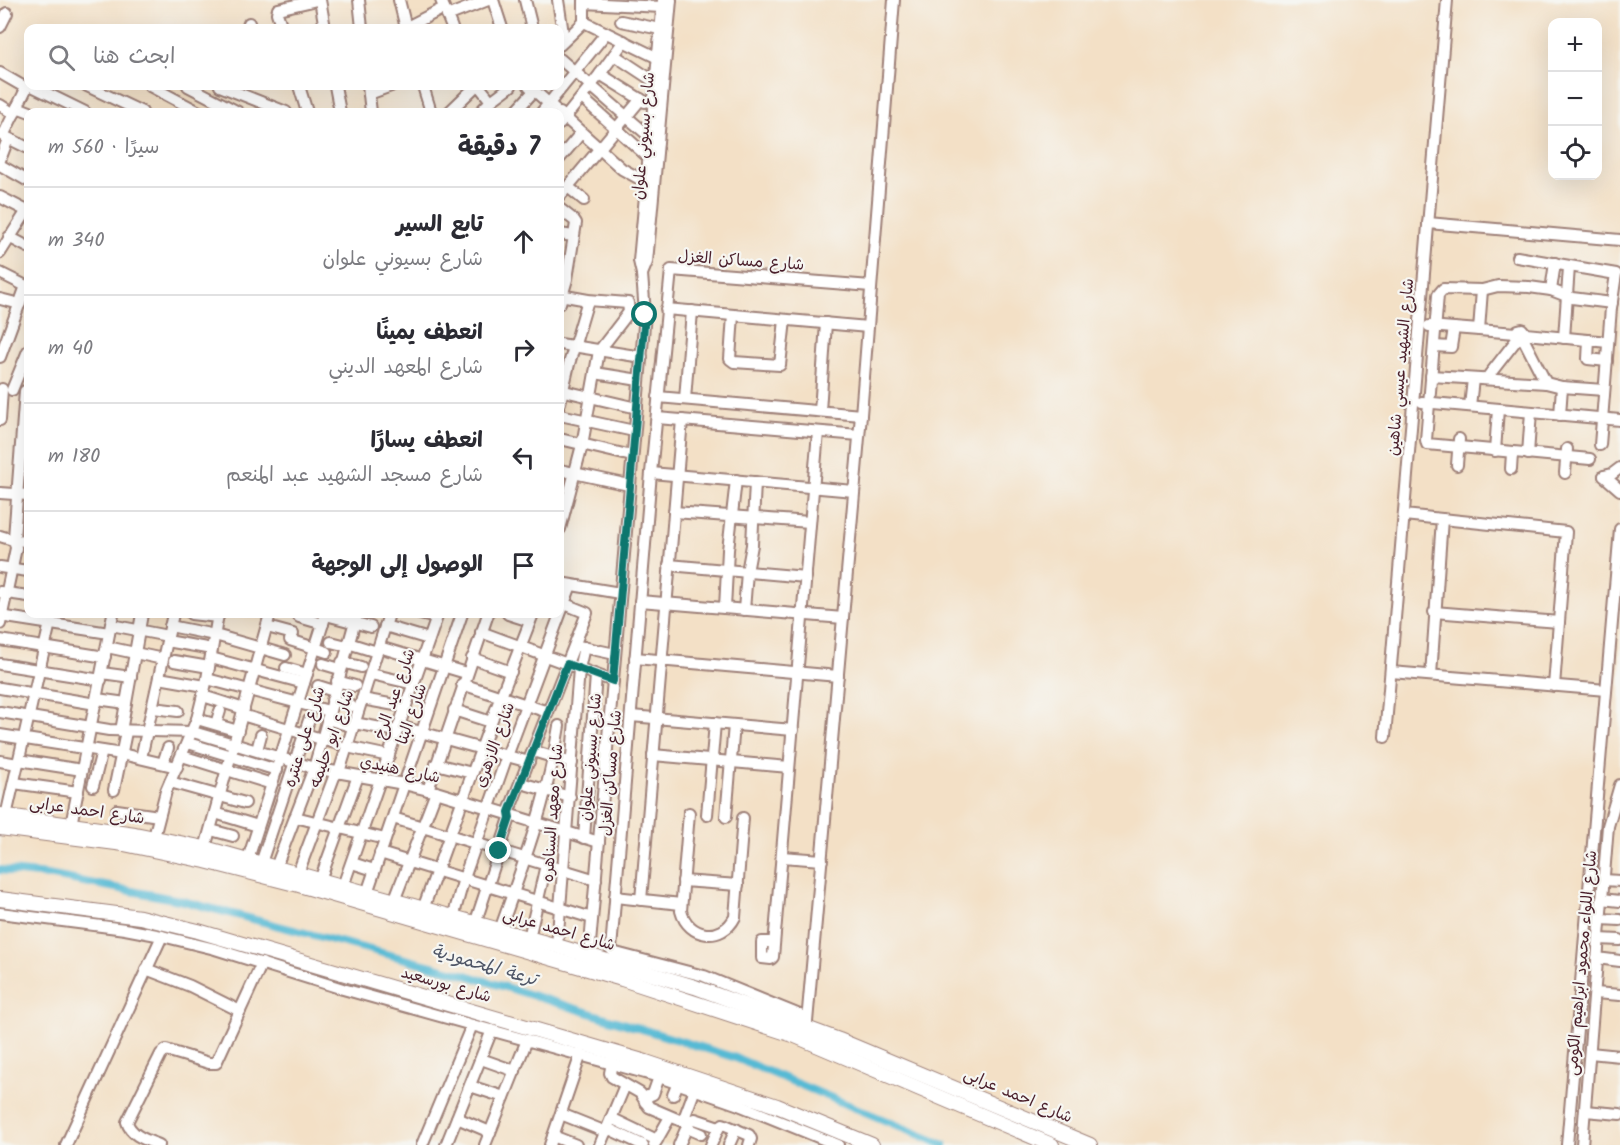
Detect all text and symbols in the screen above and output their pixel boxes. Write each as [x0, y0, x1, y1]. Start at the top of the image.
map controls [1548, 18, 1602, 180]
button: + [1548, 18, 1602, 72]
search box [24, 24, 564, 90]
text: ابحث هنا [93, 40, 175, 75]
icon: search [45, 41, 78, 74]
street label: شارع بسيوني علوان [626, 71, 663, 201]
button: − [1548, 72, 1602, 126]
button: locate [1548, 126, 1602, 180]
text: 7 دقيقة [458, 127, 540, 169]
text: سيرًا · 560 m [48, 132, 159, 164]
text: تابع السير [396, 208, 483, 243]
text: 340 m [48, 225, 104, 257]
icon: ahead [507, 225, 540, 258]
text: شارع بسيوني علوان [323, 244, 483, 276]
street label: شارع مساكن الغزل [677, 244, 805, 278]
street label: شارع الشهيد عيسي شاهين [1381, 277, 1422, 457]
route start [631, 301, 657, 327]
text: انعطف يمينًا [376, 316, 483, 351]
text: 40 m [48, 333, 93, 365]
icon: right [507, 333, 540, 366]
text: شارع المعهد الديني [328, 352, 483, 384]
text: انعطف يسارًا [371, 424, 483, 459]
text: 180 m [48, 441, 100, 473]
icon: left [507, 441, 540, 474]
text: شارع مسجد الشهيد عبد المنعم [226, 460, 483, 492]
text: الوصول إلى الوجهة [311, 548, 483, 583]
icon: arrive [507, 549, 540, 582]
street label: شارع عيد الرخ [368, 645, 422, 743]
street label: شارع البنا [390, 680, 434, 748]
street label: شارع على عنتره [278, 683, 332, 791]
street label: شارع ابو حليمه [303, 686, 361, 792]
street label: شارع بسيوني علوان [573, 692, 610, 822]
street label: شارع الازهرى [468, 699, 522, 791]
street label: شارع مساكن الغزل [593, 709, 629, 837]
street label: شارع معهد السناهره [536, 743, 570, 883]
street label: شارع هنيدي [358, 749, 442, 791]
street label: شارع احمد عرابى [28, 791, 146, 831]
route end [485, 837, 511, 863]
street label: شارع اللواء محمود ابراهيم الكومى [1560, 849, 1604, 1077]
street label: شارع احمد عرابى [500, 902, 618, 958]
water label: ترعة المحمودية [428, 937, 543, 996]
street label: شارع بورسعيد [398, 960, 494, 1010]
street label: شارع احمد عرابى [960, 1062, 1076, 1130]

